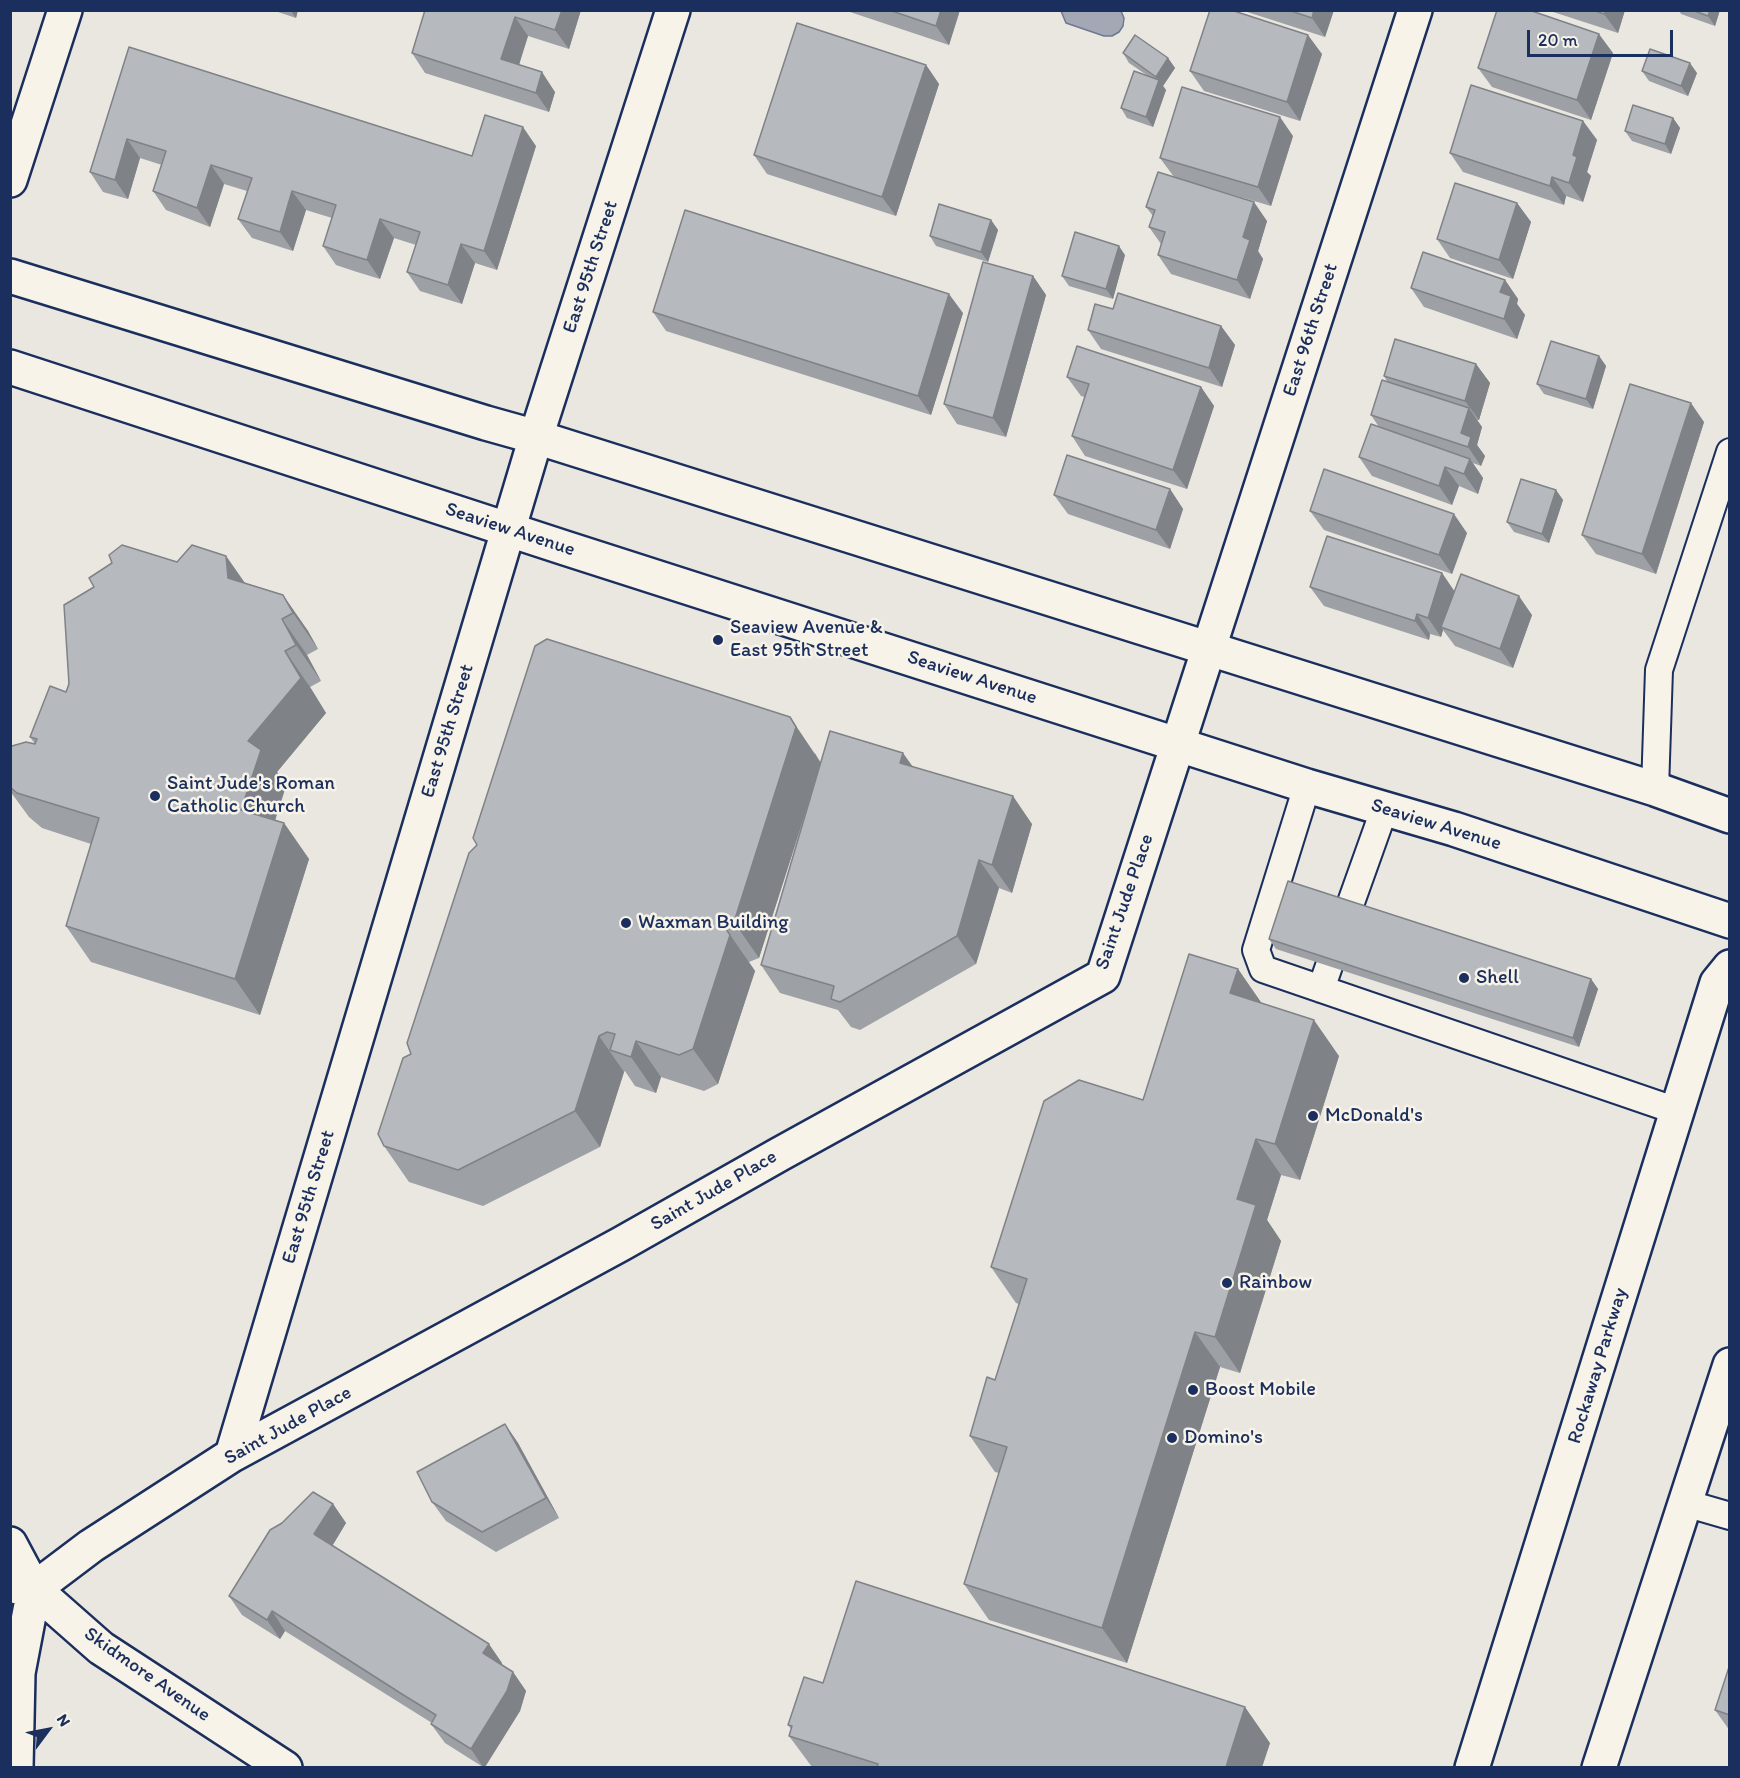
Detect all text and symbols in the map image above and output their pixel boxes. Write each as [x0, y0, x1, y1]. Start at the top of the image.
scale bar [1530, 18, 1676, 56]
text: 20 m [1538, 29, 1578, 51]
street label: East 95th Street [558, 197, 624, 337]
street label: East 96th Street [1278, 260, 1344, 400]
street label: Seaview Avenue [442, 498, 578, 562]
place label: Seaview Avenue & East 95th Street [730, 616, 883, 663]
marker: Seaview Avenue & East 95th Street [711, 633, 725, 647]
street label: Seaview Avenue [904, 646, 1040, 710]
street label: East 95th Street [416, 661, 480, 801]
place label: Saint Jude's Roman Catholic Church [167, 772, 335, 819]
marker: Saint Jude's Roman Catholic Church [148, 789, 162, 803]
street label: Seaview Avenue [1368, 794, 1504, 856]
street label: Saint Jude Place [1091, 831, 1159, 973]
place label: Waxman Building [638, 911, 789, 935]
marker: Waxman Building [619, 916, 633, 930]
place label: Shell [1476, 966, 1519, 990]
marker: Shell [1457, 971, 1471, 985]
place label: McDonald's [1325, 1104, 1423, 1128]
marker: McDonald's [1306, 1109, 1320, 1123]
street label: East 95th Street [277, 1127, 341, 1267]
street label: Saint Jude Place [647, 1145, 781, 1237]
place label: Rainbow [1239, 1271, 1312, 1295]
marker: Rainbow [1220, 1276, 1234, 1290]
street label: Rockaway Parkway [1563, 1285, 1633, 1447]
place label: Boost Mobile [1205, 1378, 1316, 1402]
street label: Saint Jude Place [220, 1381, 356, 1471]
marker: Boost Mobile [1186, 1383, 1200, 1397]
place label: Domino's [1184, 1426, 1263, 1450]
marker: Domino's [1165, 1431, 1179, 1445]
street label: Skidmore Avenue [79, 1622, 215, 1728]
north arrow [18, 1700, 78, 1760]
text: N [53, 1711, 75, 1730]

